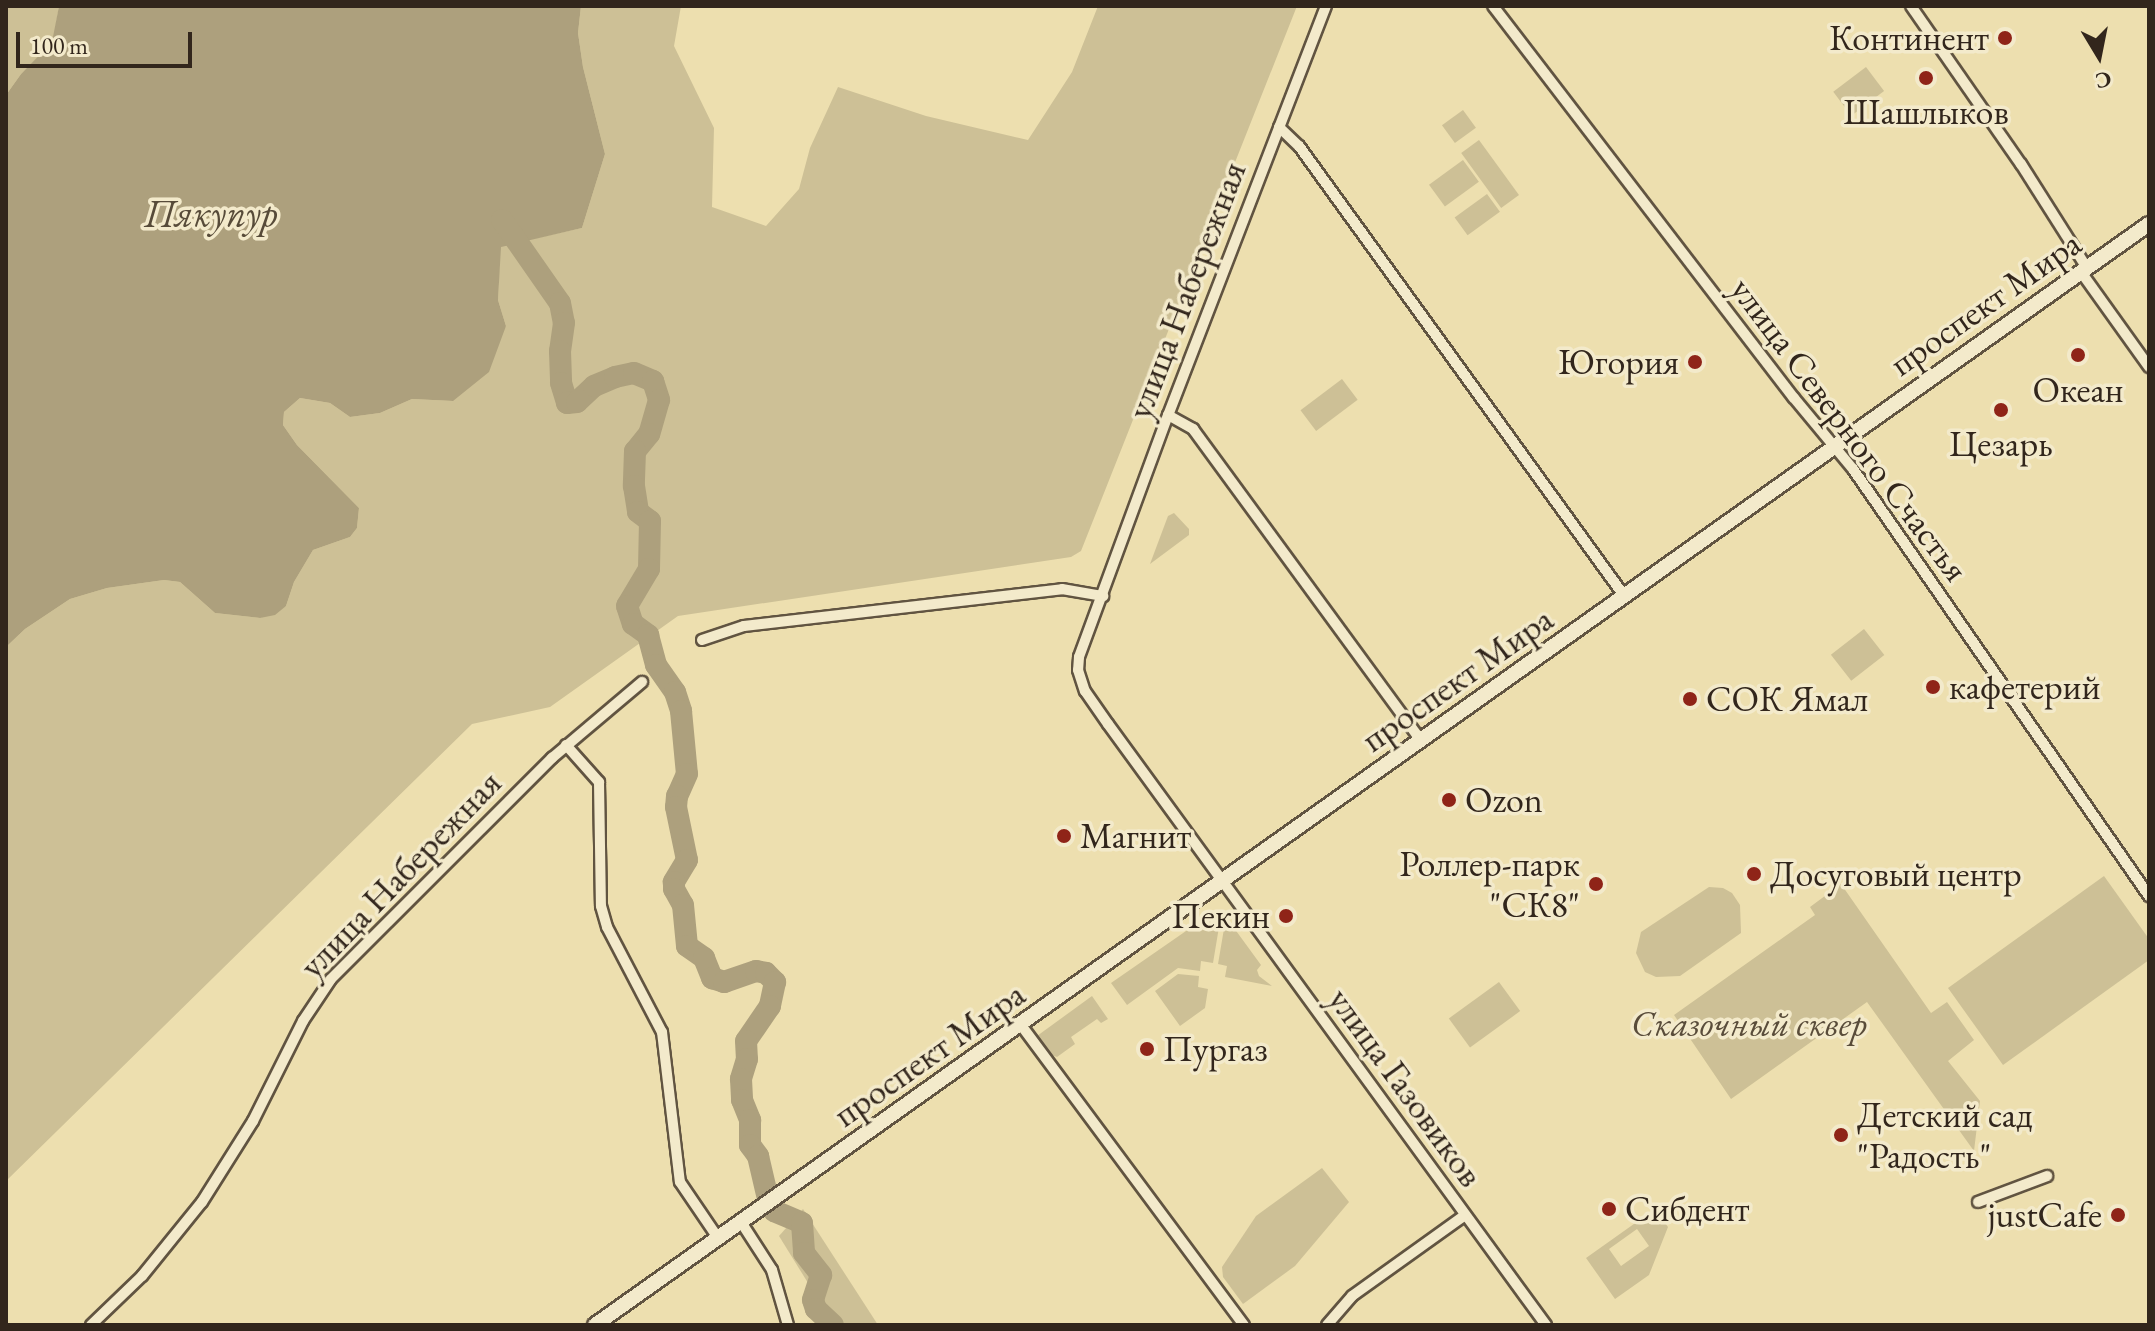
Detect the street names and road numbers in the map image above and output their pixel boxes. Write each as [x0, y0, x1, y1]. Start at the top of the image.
street label: улица Набережная [1117, 155, 1255, 425]
street label: проспект Мира [1881, 221, 2089, 385]
street label: улица Северного Счастья [1722, 269, 1978, 589]
street label: проспект Мира [1353, 597, 1561, 761]
street label: улица Набережная [290, 761, 510, 987]
street label: проспект Мира [825, 972, 1033, 1136]
street label: улица Газовиков [1319, 979, 1493, 1195]

